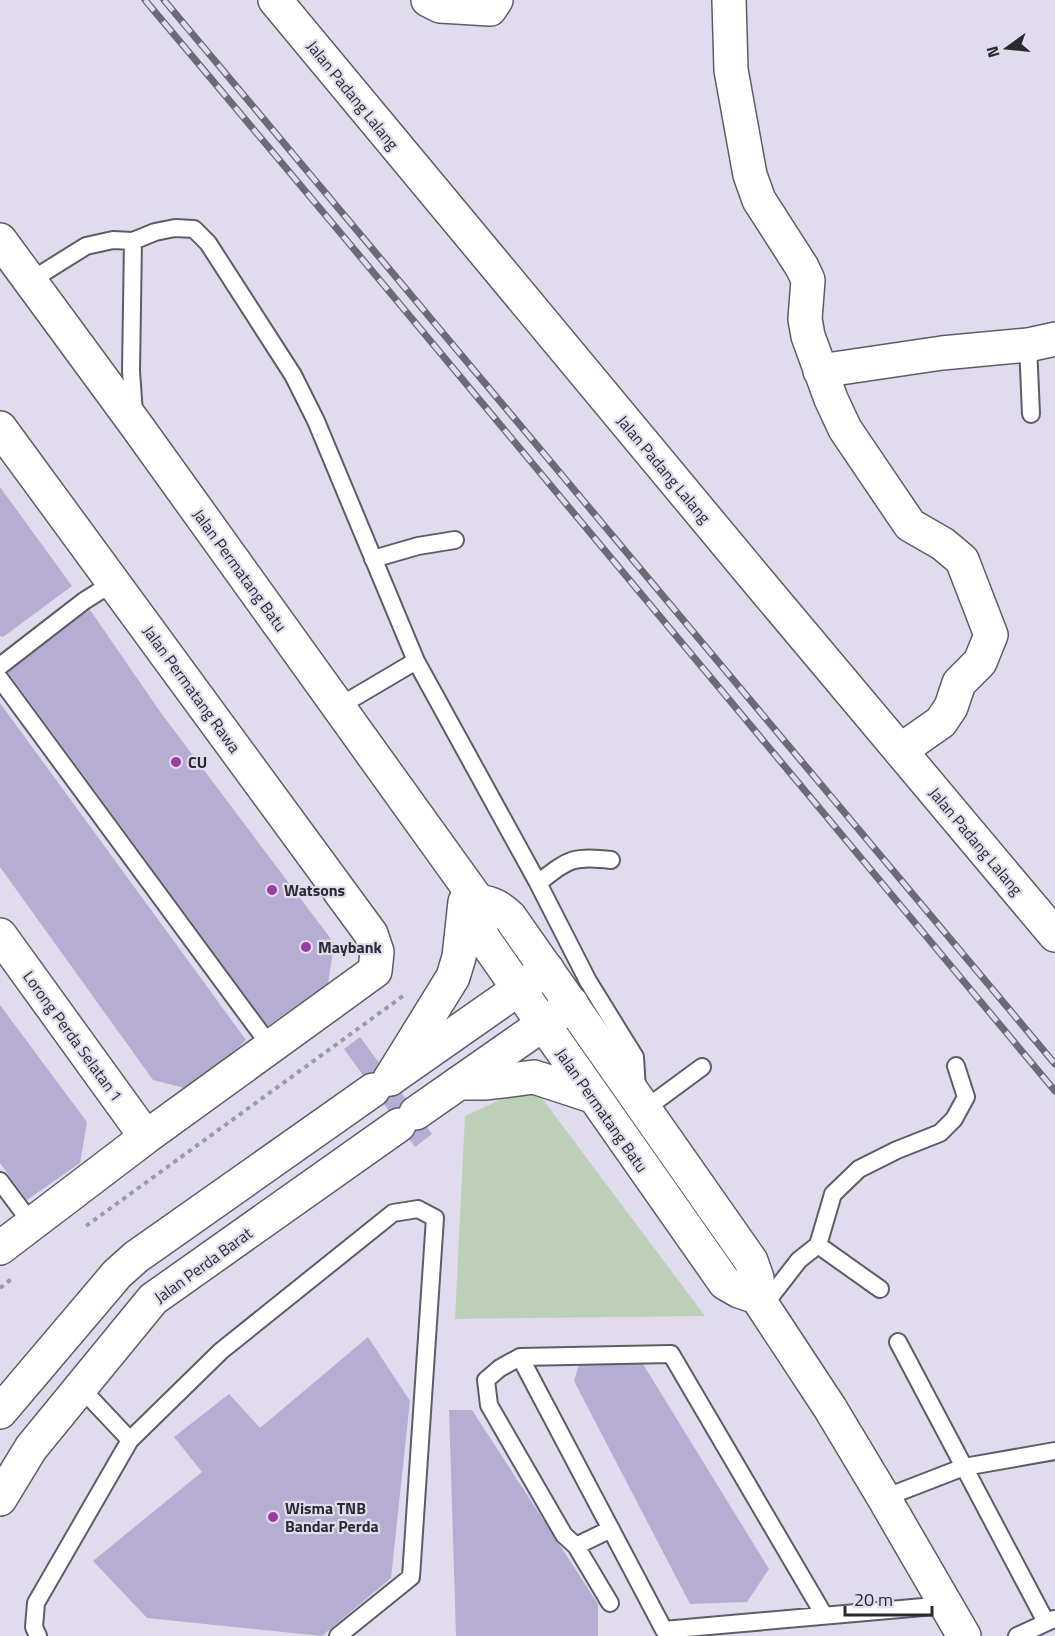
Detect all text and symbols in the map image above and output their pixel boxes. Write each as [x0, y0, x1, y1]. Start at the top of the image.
north arrow [977, 18, 1037, 78]
street label: Jalan Padang Lalang [301, 35, 405, 155]
text: N [979, 43, 1006, 60]
street label: Jalan Padang Lalang [611, 410, 717, 528]
street label: Jalan Permatang Batu [187, 504, 293, 636]
street label: Jalan Permatang Rawa [137, 620, 247, 758]
place label: CU [188, 750, 207, 774]
marker: CU [169, 755, 183, 769]
street label: Jalan Padang Lalang [923, 782, 1029, 900]
place label: Watsons [284, 878, 345, 902]
marker: Watsons [265, 883, 279, 897]
place label: Maybank [318, 935, 383, 959]
marker: Maybank [299, 940, 313, 954]
street label: Lorong Perda Selatan 1 [17, 966, 129, 1106]
street label: Jalan Permatang Batu [550, 1043, 654, 1177]
street label: Jalan Perda Barat [149, 1221, 257, 1309]
place label: Wisma TNB Bandar Perda [285, 1496, 379, 1538]
marker: Wisma TNB Bandar Perda [266, 1510, 280, 1524]
scale bar [845, 1579, 932, 1617]
text: 20 m [854, 1586, 893, 1613]

